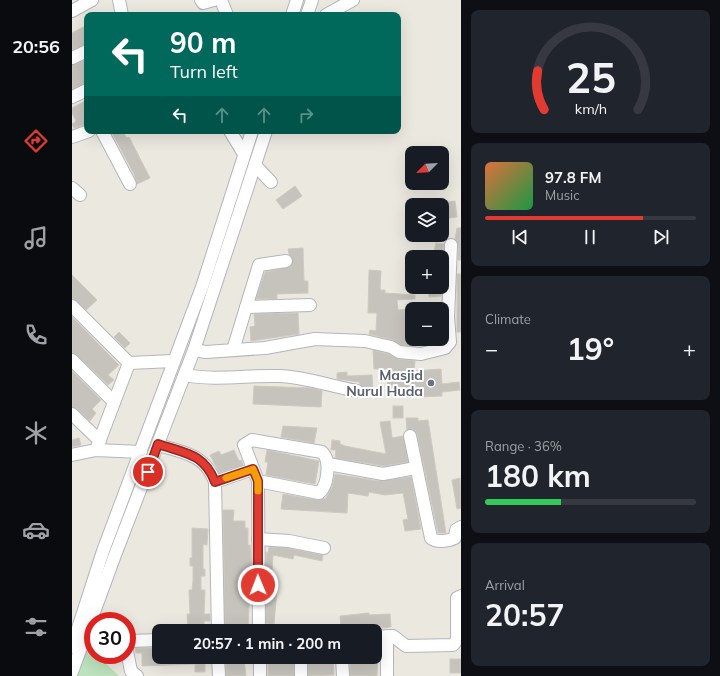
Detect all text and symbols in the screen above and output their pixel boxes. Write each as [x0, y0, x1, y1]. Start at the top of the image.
text: 90 m [170, 25, 236, 60]
icon: left [104, 28, 156, 80]
text: 20:56 [12, 35, 60, 58]
text: 25 [566, 50, 615, 102]
text: Turn left [170, 60, 238, 83]
text: km/h [574, 99, 607, 117]
icon: left [169, 104, 191, 126]
icon: ahead [211, 104, 233, 126]
icon: ahead [253, 104, 275, 126]
icon: right [295, 104, 317, 126]
icon: directions [22, 127, 50, 155]
north arrow [405, 146, 449, 190]
map controls [405, 146, 449, 346]
text: 97.8 FM [545, 168, 601, 187]
text: Music [545, 187, 580, 203]
button: layers [405, 198, 449, 242]
icon: music [22, 224, 50, 252]
icon: previous [509, 226, 531, 248]
icon: pause [579, 226, 601, 248]
icon: next [650, 226, 672, 248]
button: + [405, 250, 449, 294]
button: − [405, 302, 449, 346]
text: Climate [485, 311, 531, 327]
icon: phone [22, 321, 50, 349]
text: 19° [567, 330, 614, 368]
text: − [485, 335, 498, 363]
text: + [683, 335, 696, 363]
place label: Masjid Nurul Huda [346, 366, 423, 400]
marker: Masjid Nurul Huda [426, 378, 436, 388]
icon: climate [22, 419, 50, 447]
text: Range · 36% [485, 438, 562, 454]
pin [131, 455, 165, 489]
text: 180 km [485, 457, 591, 495]
icon: arrive [137, 461, 159, 483]
icon: car [22, 516, 50, 544]
position arrow [237, 564, 279, 606]
text: Arrival [485, 577, 525, 593]
text: 20:57 [485, 596, 564, 634]
speed limit sign: 30 [84, 612, 136, 664]
icon: filters [22, 613, 50, 641]
text: 20:57 · 1 min · 200 m [193, 634, 341, 653]

